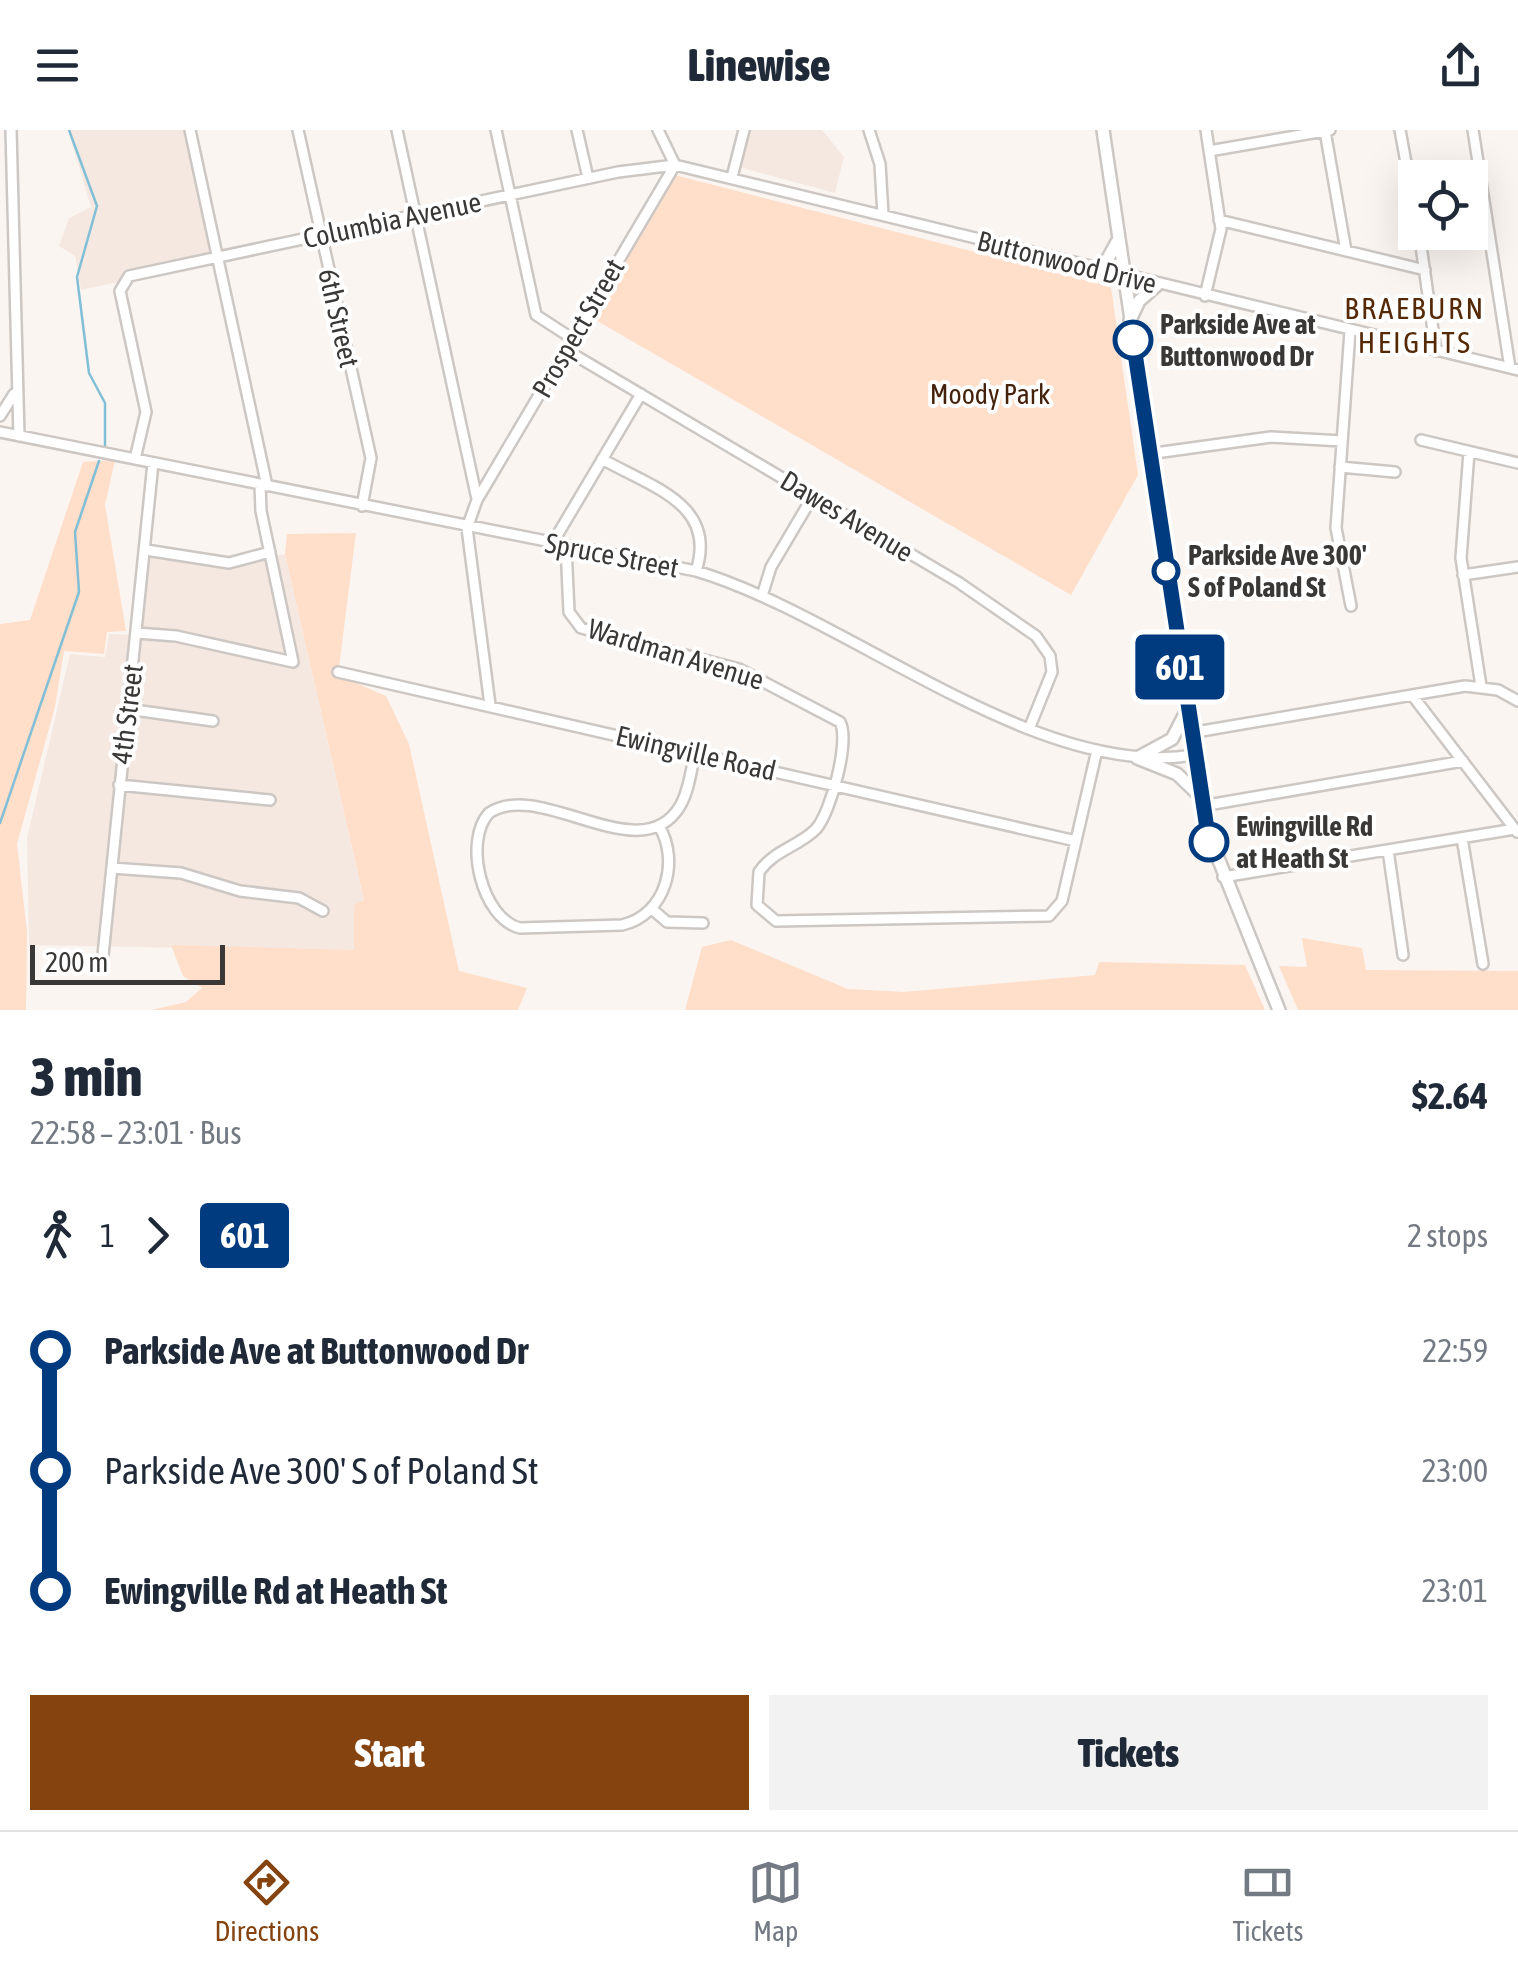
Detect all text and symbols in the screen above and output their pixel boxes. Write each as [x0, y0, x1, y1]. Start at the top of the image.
icon: menu [30, 38, 85, 93]
icon: share [1433, 38, 1488, 93]
text: Linewise [687, 39, 831, 91]
map controls [1398, 160, 1488, 250]
button: locate [1398, 160, 1488, 250]
street label: Columbia Avenue [300, 186, 484, 254]
street label: Buttonwood Drive [974, 224, 1160, 300]
street label: Prospect Street [526, 253, 630, 403]
street label: 6th Street [312, 266, 366, 370]
district label: BRAEBURN HEIGHTS [1344, 291, 1486, 359]
place label: Parkside Ave at Buttonwood Dr [1160, 308, 1316, 372]
marker: Parkside Ave at Buttonwood Dr [1114, 321, 1152, 359]
park label: Moody Park [930, 378, 1050, 410]
street label: Dawes Avenue [775, 464, 919, 568]
street label: Spruce Street [543, 526, 681, 584]
place label: Parkside Ave 300' S of Poland St [1188, 539, 1367, 603]
marker: Parkside Ave 300' S of Poland St [1153, 558, 1179, 584]
street label: Wardman Avenue [584, 612, 768, 696]
line badge: 601 [1122, 634, 1238, 700]
text: 601 [1155, 647, 1205, 687]
street label: 4th Street [105, 662, 149, 766]
street label: Ewingville Road [613, 719, 779, 787]
place label: Ewingville Rd at Heath St [1236, 810, 1373, 874]
marker: Ewingville Rd at Heath St [1190, 823, 1228, 861]
scale bar [30, 940, 225, 984]
text: 200 m [45, 946, 108, 978]
text: 3 min [30, 1045, 142, 1108]
text: $2.64 [1412, 1074, 1488, 1117]
text: 22:58 – 23:01 · Bus [30, 1114, 241, 1151]
icon: walk [30, 1208, 85, 1263]
icon: forward [130, 1208, 185, 1263]
text: 601 [220, 1215, 269, 1255]
text: 1 [100, 1217, 115, 1254]
text: 2 stops [1407, 1217, 1488, 1254]
text: Parkside Ave at Buttonwood Dr [104, 1329, 528, 1372]
text: 22:59 [1422, 1332, 1488, 1369]
text: Parkside Ave 300' S of Poland St [104, 1449, 539, 1492]
text: 23:00 [1422, 1452, 1488, 1489]
text: Ewingville Rd at Heath St [104, 1569, 448, 1612]
text: 23:01 [1422, 1572, 1488, 1609]
button: Start [30, 1695, 749, 1810]
button: Tickets [769, 1695, 1488, 1810]
tab: Directions [215, 1855, 319, 1947]
tab: Map [748, 1855, 803, 1947]
tab: Tickets [1232, 1855, 1303, 1947]

